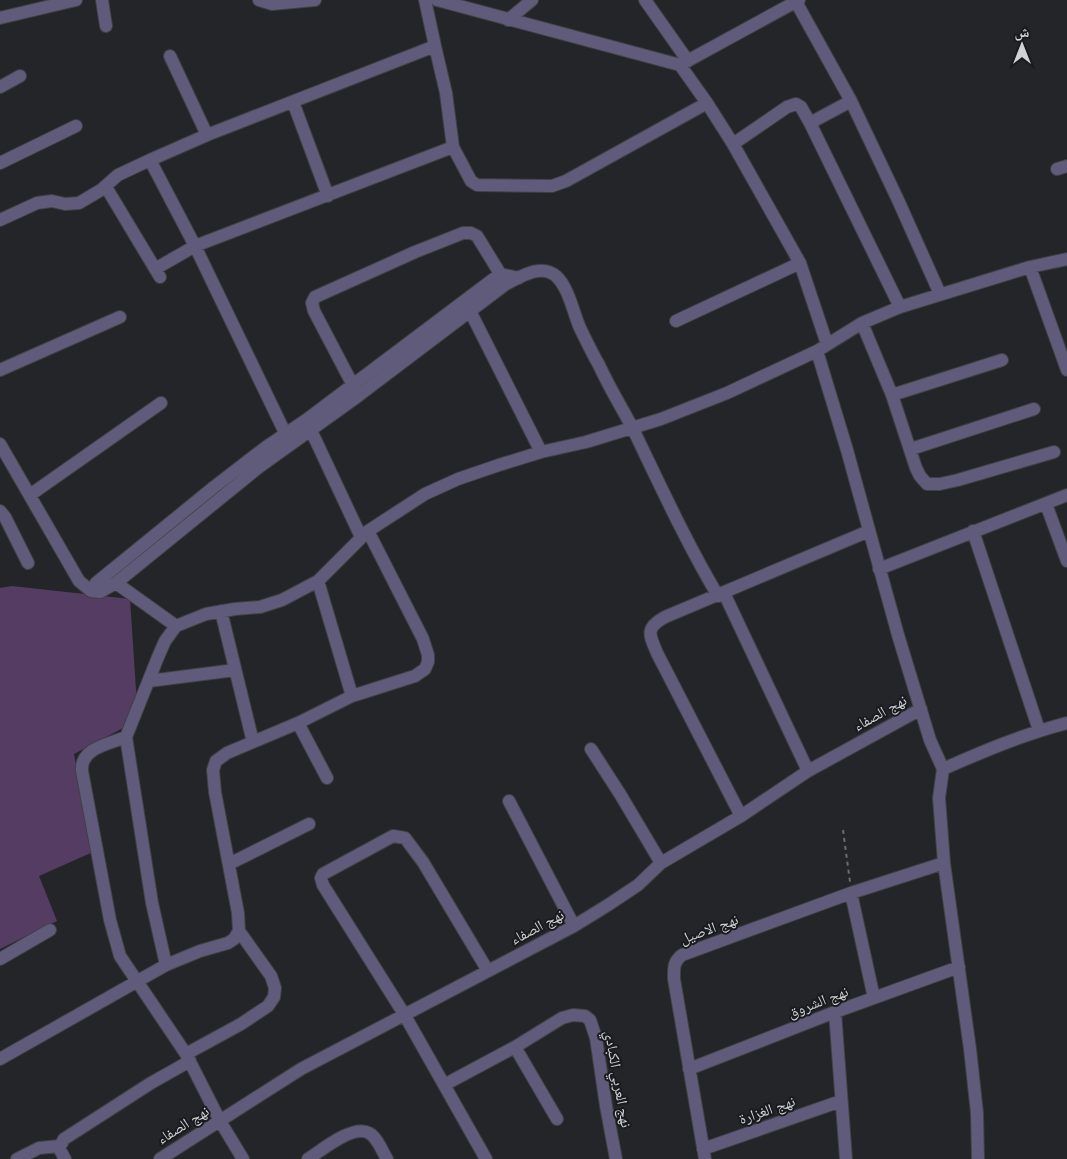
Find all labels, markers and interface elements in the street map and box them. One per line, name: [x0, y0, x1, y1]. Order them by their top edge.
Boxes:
north arrow: [997, 20, 1047, 70]
text: ش: [1015, 23, 1030, 42]
street label: نهج الصفاء: [850, 690, 910, 736]
street label: نهج الصفاء: [507, 904, 567, 950]
street label: نهج الاصيل: [677, 909, 741, 949]
street label: نهج الشروق: [785, 981, 851, 1023]
street label: نهج العربي الكبادي: [598, 1029, 636, 1129]
street label: نهج الغزارة: [736, 1091, 798, 1129]
street label: نهج الصفاء: [153, 1101, 213, 1149]

